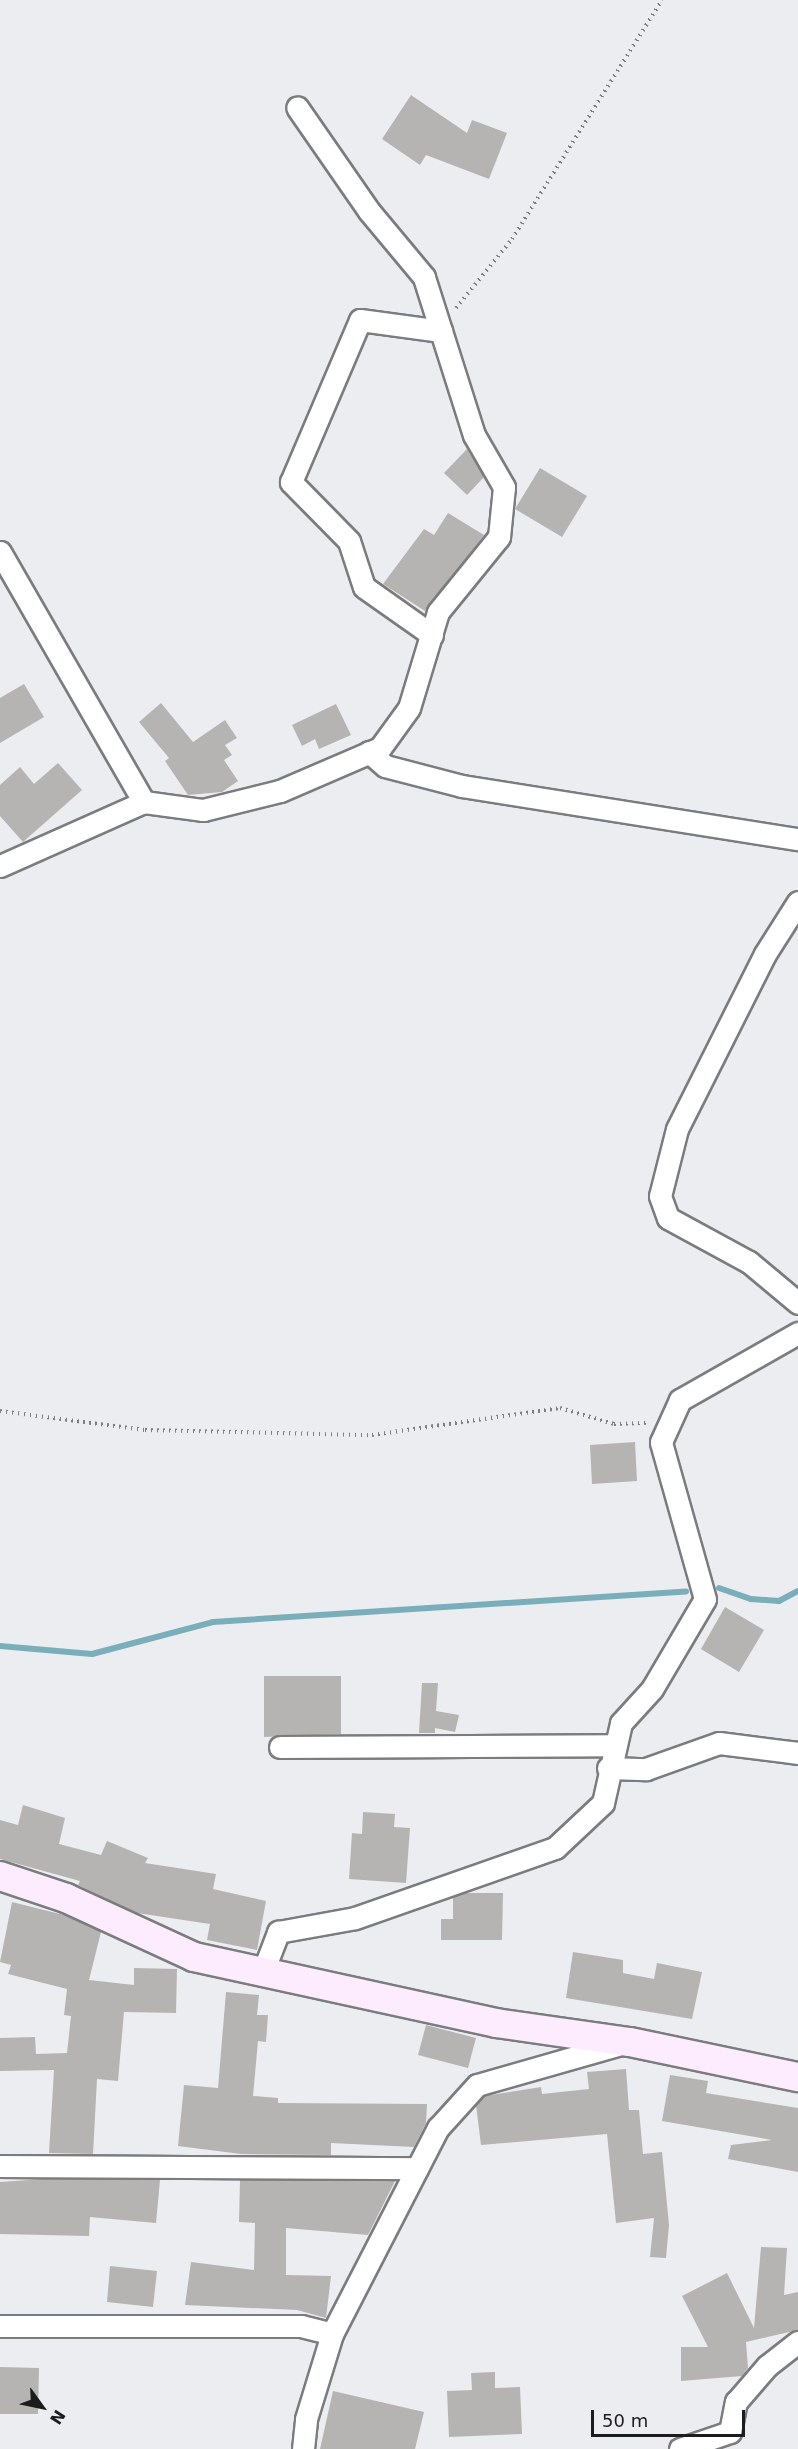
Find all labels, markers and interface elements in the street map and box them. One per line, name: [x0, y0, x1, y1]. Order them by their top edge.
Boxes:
north arrow: [12, 2377, 72, 2437]
scale bar: [594, 2398, 748, 2436]
text: N: [46, 2406, 69, 2428]
text: 50 m: [602, 2410, 648, 2431]

